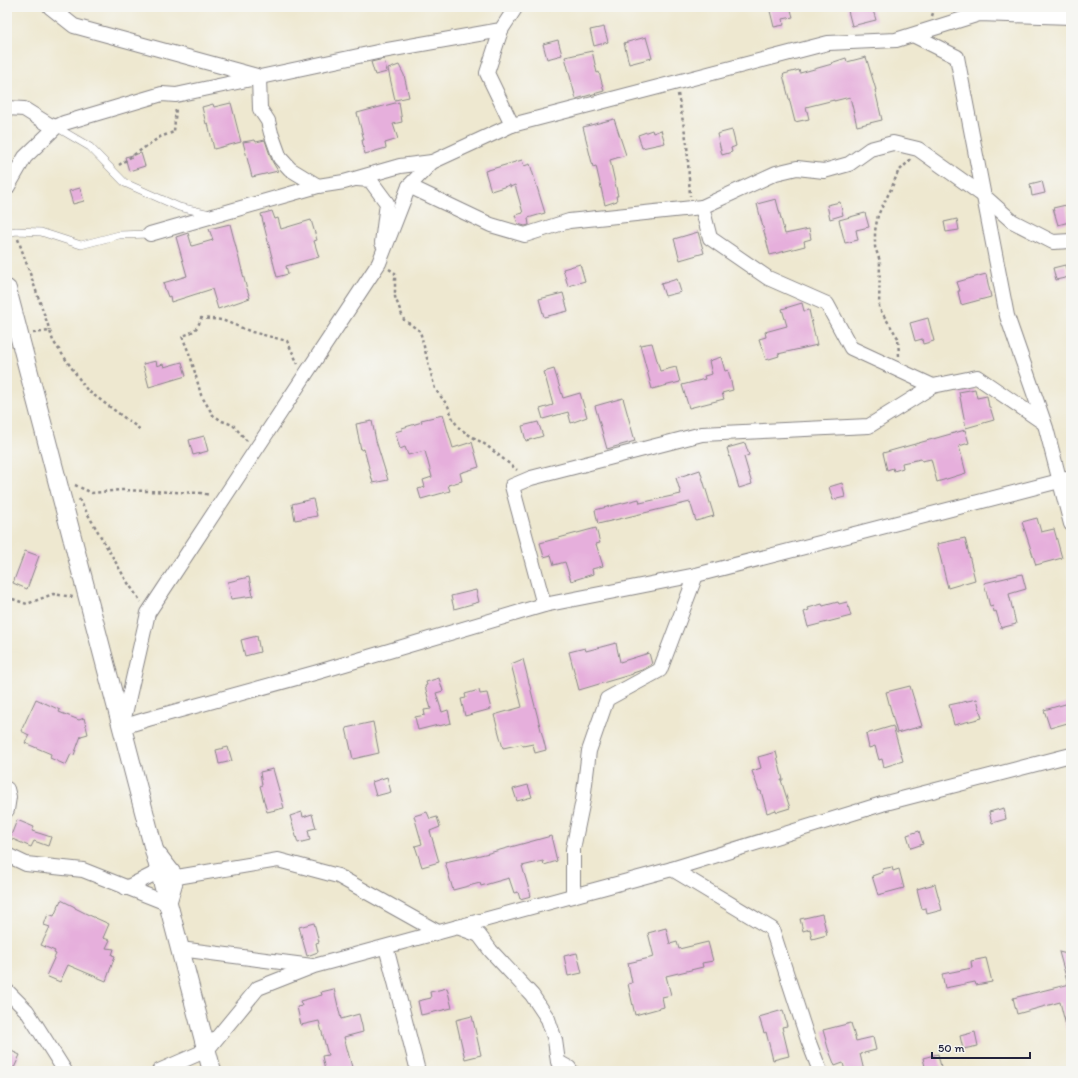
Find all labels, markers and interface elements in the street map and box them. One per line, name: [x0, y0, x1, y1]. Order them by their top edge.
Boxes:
scale bar: [932, 1034, 1030, 1060]
text: 50 m: [938, 1041, 964, 1055]

